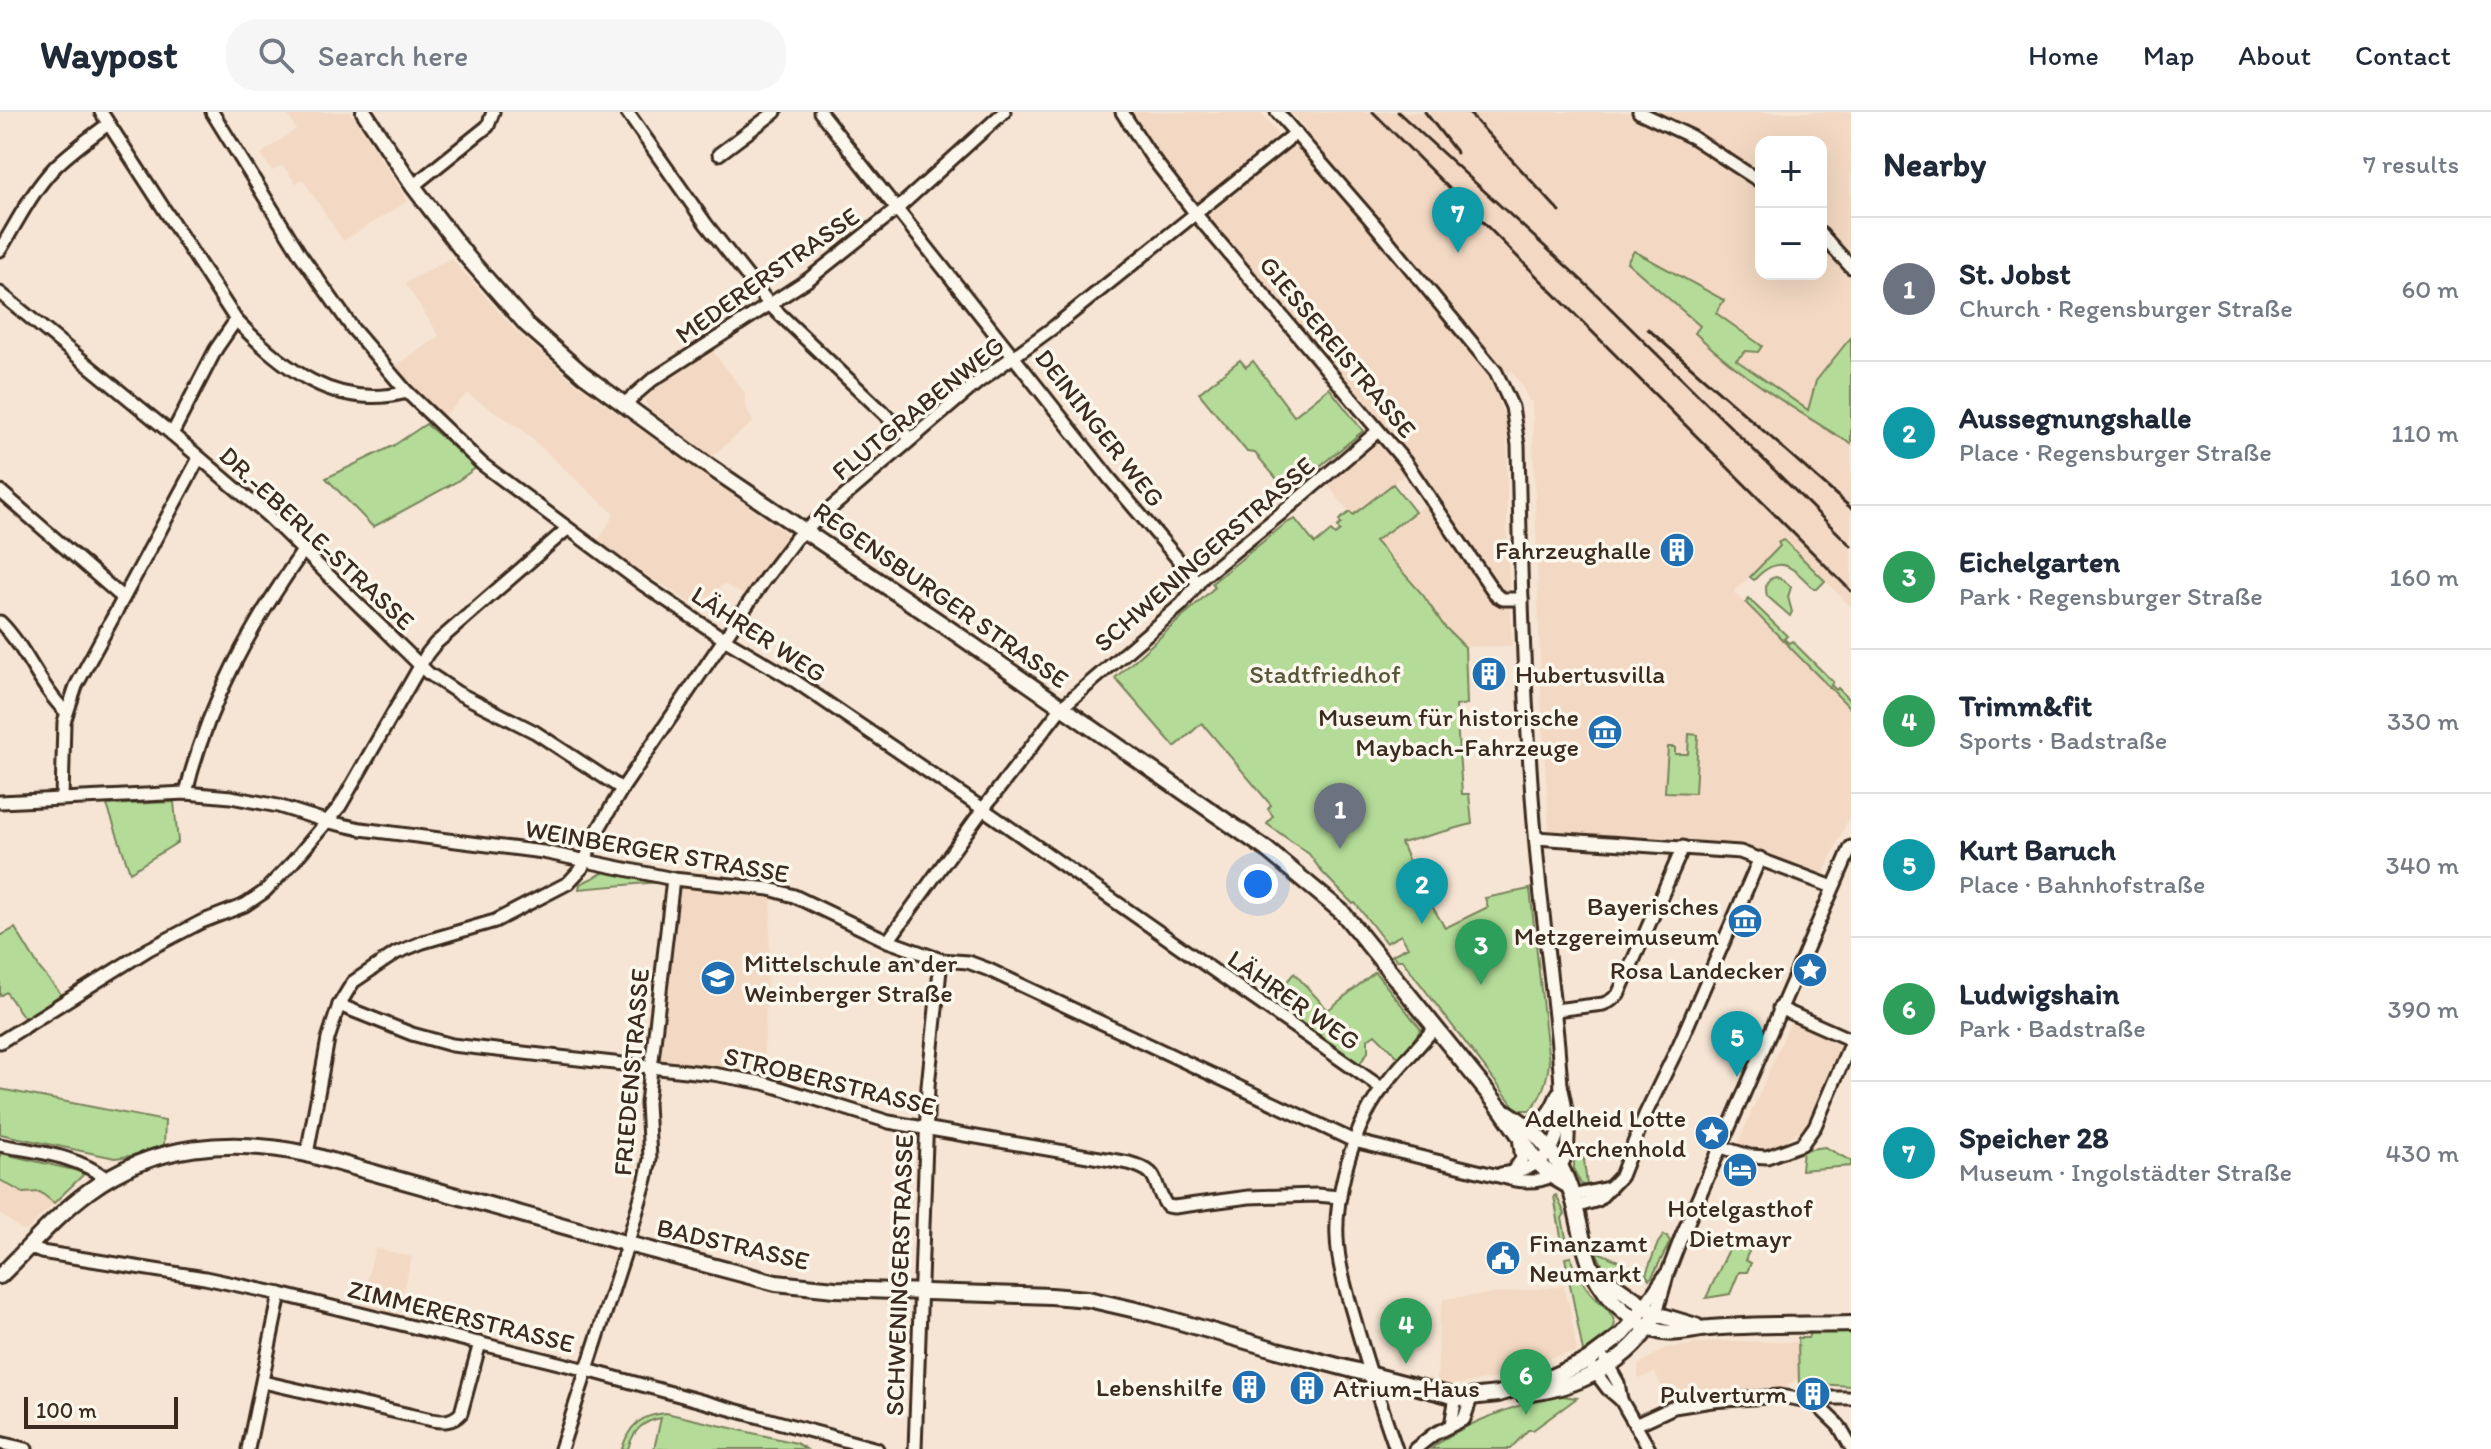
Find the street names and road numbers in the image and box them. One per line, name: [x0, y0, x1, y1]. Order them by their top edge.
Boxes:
street label: MEDERERSTRASSE: [669, 200, 865, 350]
street label: GIESSEREISTRASSE: [1253, 249, 1423, 445]
street label: FLUTGRABENWEG: [825, 329, 1011, 487]
street label: DEININGER WEG: [1028, 342, 1172, 514]
street label: DR.-EBERLE-STRASSE: [213, 439, 421, 637]
street label: SCHWENINGERSTRASSE: [1087, 449, 1321, 659]
street label: REGENSBURGER STRASSE: [807, 495, 1075, 695]
street label: LÄHRER WEG: [686, 579, 832, 689]
street label: WEINBERGER STRASSE: [522, 812, 792, 890]
street label: LÄHRER WEG: [1222, 943, 1366, 1057]
street label: FRIEDENSTRASSE: [606, 967, 656, 1177]
street label: STROBERSTRASSE: [721, 1039, 939, 1123]
street label: SCHWENINGERSTRASSE: [878, 1134, 920, 1416]
street label: BADSTRASSE: [654, 1211, 812, 1277]
street label: ZIMMERERSTRASSE: [344, 1272, 578, 1360]

